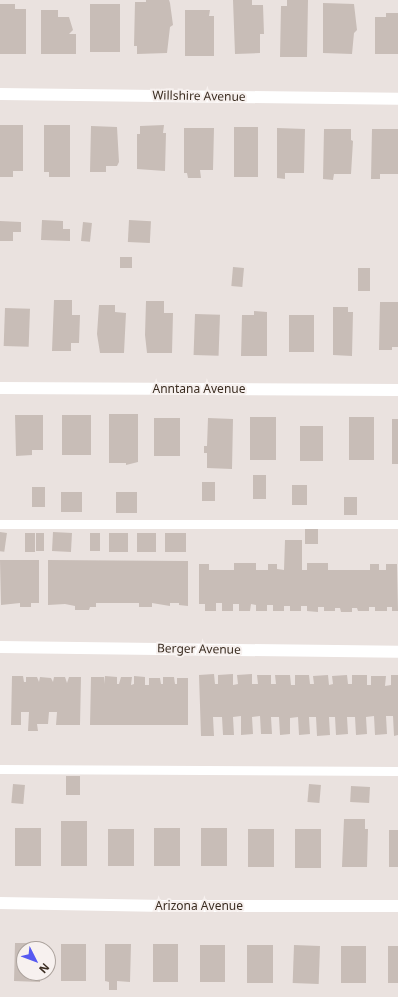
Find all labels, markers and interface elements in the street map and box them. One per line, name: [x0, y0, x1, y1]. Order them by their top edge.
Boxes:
street label: Willshire Avenue: [152, 88, 246, 104]
street label: Anntana Avenue: [153, 382, 245, 396]
street label: Berger Avenue: [157, 641, 241, 657]
street label: Arizona Avenue: [155, 899, 243, 913]
north arrow: [16, 941, 56, 981]
text: N: [36, 960, 53, 977]

